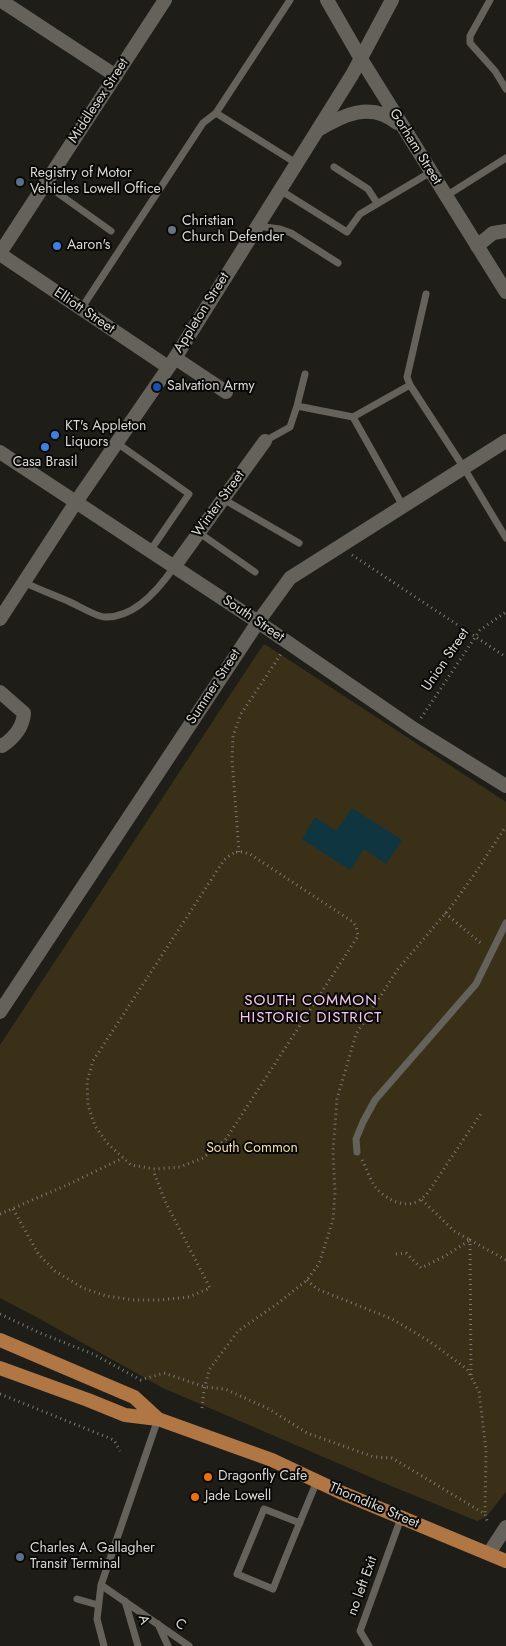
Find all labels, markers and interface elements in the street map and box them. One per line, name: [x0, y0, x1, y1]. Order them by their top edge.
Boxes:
street label: Middlesex Street: [65, 56, 133, 146]
street label: Gorham Street: [385, 106, 445, 188]
place label: Registry of Motor Vehicles Lowell Office: [30, 166, 161, 198]
marker: Registry of Motor Vehicles Lowell Office: [14, 176, 26, 188]
place label: Christian Church Defender: [182, 214, 284, 246]
marker: Christian Church Defender: [166, 224, 178, 236]
place label: Aaron's: [67, 238, 110, 254]
marker: Aaron's: [51, 240, 63, 252]
street label: Appleton Street: [171, 270, 233, 356]
street label: Elliott Street: [50, 285, 118, 337]
place label: Salvation Army: [167, 379, 255, 395]
marker: Salvation Army: [151, 381, 163, 393]
place label: KT's Appleton Liquors: [65, 419, 146, 452]
marker: KT's Appleton Liquors: [49, 429, 61, 441]
marker: Casa Brasil: [39, 441, 51, 453]
place label: Casa Brasil: [13, 455, 77, 471]
street label: Winter Street: [189, 468, 249, 540]
street label: South Street: [219, 592, 287, 646]
street label: Union Street: [419, 625, 473, 695]
street label: Summer Street: [183, 646, 245, 728]
district label: SOUTH COMMON HISTORIC DISTRICT: [238, 992, 384, 1027]
park label: South Common: [206, 1141, 298, 1157]
place label: Dragonfly Cafe: [218, 1469, 307, 1485]
marker: Dragonfly Cafe: [202, 1471, 214, 1483]
street label: Thorndike Street: [327, 1480, 421, 1532]
place label: Jade Lowell: [205, 1489, 271, 1505]
marker: Jade Lowell: [189, 1491, 201, 1503]
place label: Charles A. Gallagher Transit Terminal: [30, 1541, 155, 1574]
marker: Charles A. Gallagher Transit Terminal: [14, 1551, 26, 1563]
street label: no left Exit: [345, 1554, 381, 1618]
street label: A: [134, 1613, 152, 1627]
street label: C: [171, 1615, 189, 1635]

